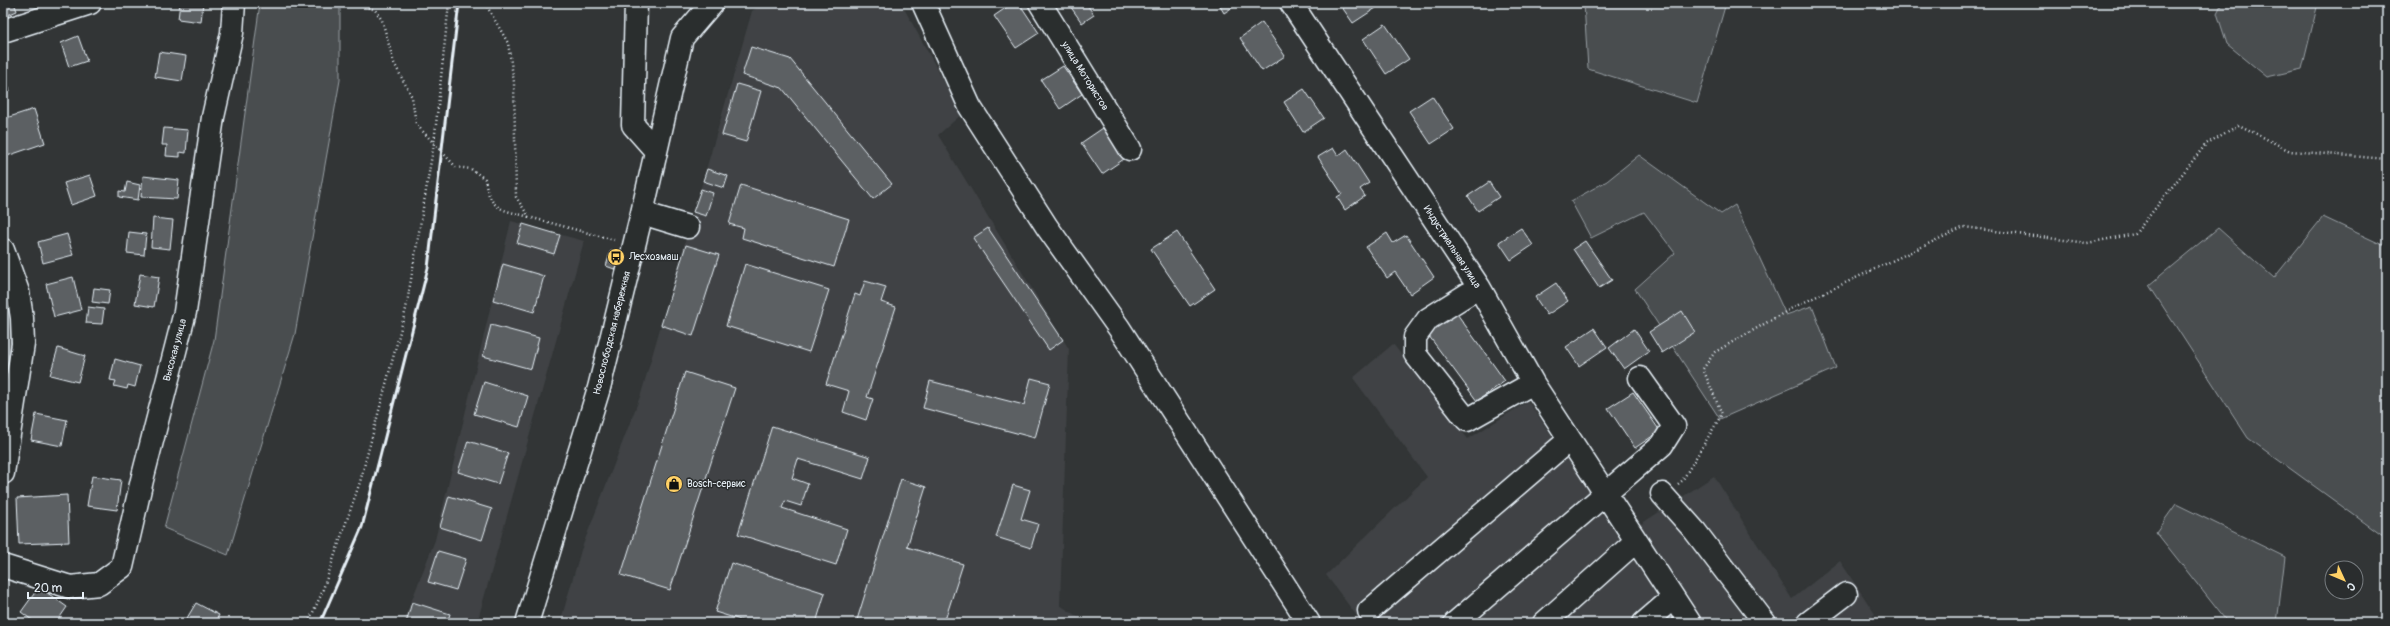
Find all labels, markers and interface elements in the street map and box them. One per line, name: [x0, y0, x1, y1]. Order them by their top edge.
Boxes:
street label: улица Мотористов: [1058, 38, 1111, 113]
street label: Индустриальная улица: [1421, 203, 1483, 291]
bus stop icon: Лесхозмаш: [606, 247, 626, 267]
place label: Лесхозмаш: [628, 251, 679, 263]
street label: Новослободская набережная: [591, 270, 633, 396]
street label: Высокая улица: [161, 317, 189, 383]
shop icon: Bosch-сервис: [664, 474, 684, 494]
place label: Bosch-сервис: [687, 478, 746, 490]
north arrow: [2324, 560, 2364, 600]
scale bar: [28, 574, 83, 600]
text: С: [2344, 580, 2358, 594]
text: 20 m: [34, 581, 63, 596]

